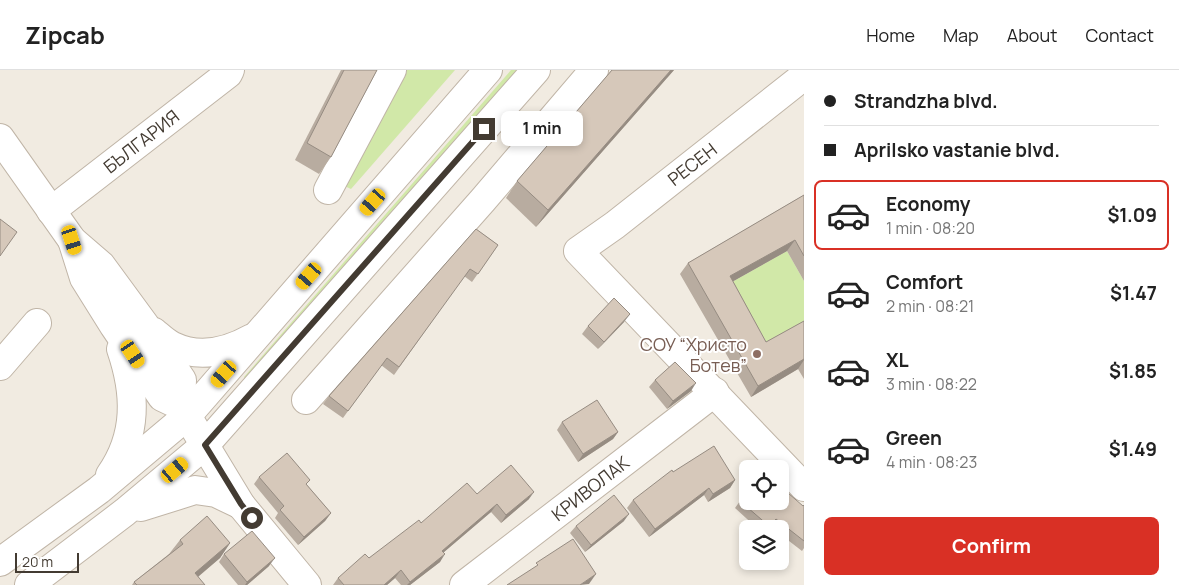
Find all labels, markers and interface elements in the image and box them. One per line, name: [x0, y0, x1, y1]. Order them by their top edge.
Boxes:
text: Zipcab: [25, 18, 105, 51]
text: Home: [866, 23, 915, 47]
text: Map: [943, 23, 979, 47]
text: About: [1007, 23, 1057, 47]
text: Contact: [1085, 23, 1154, 47]
text: Strandzha blvd.: [854, 88, 998, 114]
street label: БЪЛГАРИЯ: [98, 104, 184, 178]
callout: 1 min: [502, 112, 584, 146]
text: 1 min: [522, 117, 562, 139]
route end: [473, 118, 495, 140]
street label: РЕСЕН: [663, 137, 721, 191]
text: Aprilsko vastanie blvd.: [854, 137, 1060, 163]
car: [357, 186, 388, 218]
text: Economy: [886, 191, 970, 217]
icon: car: [826, 193, 871, 238]
text: $1.09: [1107, 202, 1157, 228]
text: 1 min · 08:20: [886, 217, 975, 239]
car: [60, 223, 83, 257]
car: [293, 260, 324, 292]
text: Comfort: [886, 269, 963, 295]
icon: car: [826, 271, 871, 316]
text: $1.47: [1110, 280, 1157, 306]
text: 2 min · 08:21: [886, 295, 974, 317]
place label: СОУ “Христо Ботев”: [640, 332, 747, 377]
car: [118, 337, 147, 371]
text: XL: [886, 347, 909, 373]
marker: СОУ “Христо Ботев”: [751, 348, 763, 360]
icon: car: [826, 349, 871, 394]
car: [208, 358, 239, 390]
text: $1.85: [1109, 358, 1157, 384]
text: 3 min · 08:22: [886, 373, 977, 395]
text: Green: [886, 425, 942, 451]
icon: car: [826, 427, 871, 472]
text: $1.49: [1109, 436, 1157, 462]
street label: КРИВОЛАК: [546, 450, 634, 526]
text: 4 min · 08:23: [886, 451, 977, 473]
car: [158, 455, 191, 485]
map controls: [739, 460, 789, 570]
button: locate: [739, 460, 789, 510]
route start: [241, 507, 263, 529]
button: Confirm: [824, 517, 1159, 575]
button: layers: [739, 520, 789, 570]
scale bar: [15, 550, 79, 573]
text: 20 m: [22, 552, 53, 571]

